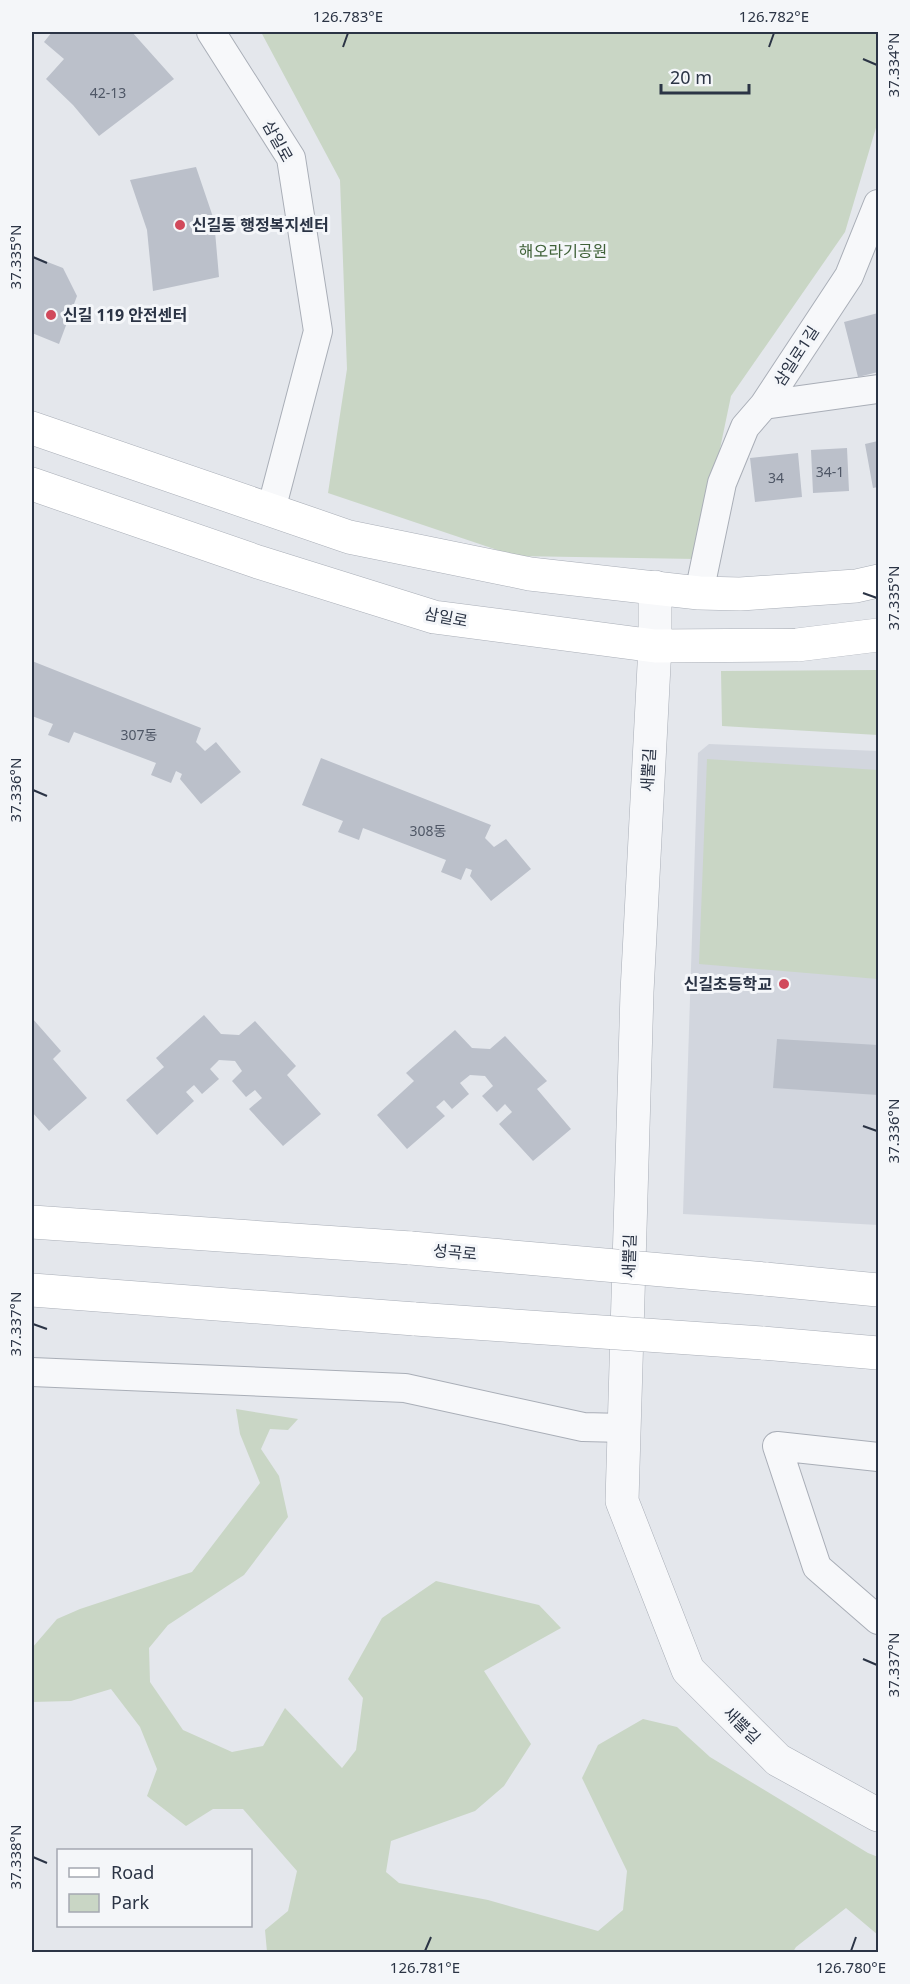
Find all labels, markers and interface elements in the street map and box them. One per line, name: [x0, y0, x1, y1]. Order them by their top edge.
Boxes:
text: 126.783°E: [313, 6, 383, 26]
text: 126.782°E: [739, 6, 809, 26]
text: 37.334°N: [883, 33, 903, 97]
scale bar: [661, 57, 750, 95]
text: 20 m: [670, 65, 712, 89]
house number: 42-13: [90, 83, 126, 102]
street label: 삼일로: [258, 116, 298, 166]
place label: 신길동 행정복지센터: [192, 214, 329, 236]
marker: 신길동 행정복지센터: [173, 218, 187, 232]
text: 37.335°N: [5, 225, 25, 289]
park label: 해오라기공원: [519, 240, 607, 262]
place label: 신길 119 안전센터: [63, 304, 187, 326]
marker: 신길 119 안전센터: [44, 308, 58, 322]
street label: 삼일로1길: [768, 321, 824, 391]
house number: 34-1: [816, 462, 844, 481]
house number: 34: [768, 468, 784, 487]
text: 37.335°N: [883, 566, 903, 630]
street label: 삼일로: [422, 602, 470, 632]
house number: 307동: [121, 725, 158, 744]
street label: 새뿔길: [636, 747, 660, 793]
text: 37.336°N: [5, 758, 25, 822]
house number: 308동: [410, 821, 447, 840]
place label: 신길초등학교: [684, 973, 772, 995]
marker: 신길초등학교: [777, 977, 791, 991]
text: 37.336°N: [883, 1099, 903, 1163]
street label: 새뿔길: [617, 1234, 641, 1278]
street label: 성곡로: [432, 1239, 478, 1265]
text: 37.337°N: [5, 1292, 25, 1356]
text: 37.337°N: [883, 1633, 903, 1697]
street label: 새뿔길: [719, 1702, 765, 1748]
text: 37.338°N: [5, 1825, 25, 1889]
legend: [57, 1849, 252, 1927]
text: Road: [111, 1860, 154, 1884]
text: Park: [111, 1890, 149, 1914]
text: 126.781°E: [390, 1957, 460, 1977]
text: 126.780°E: [816, 1957, 886, 1977]

